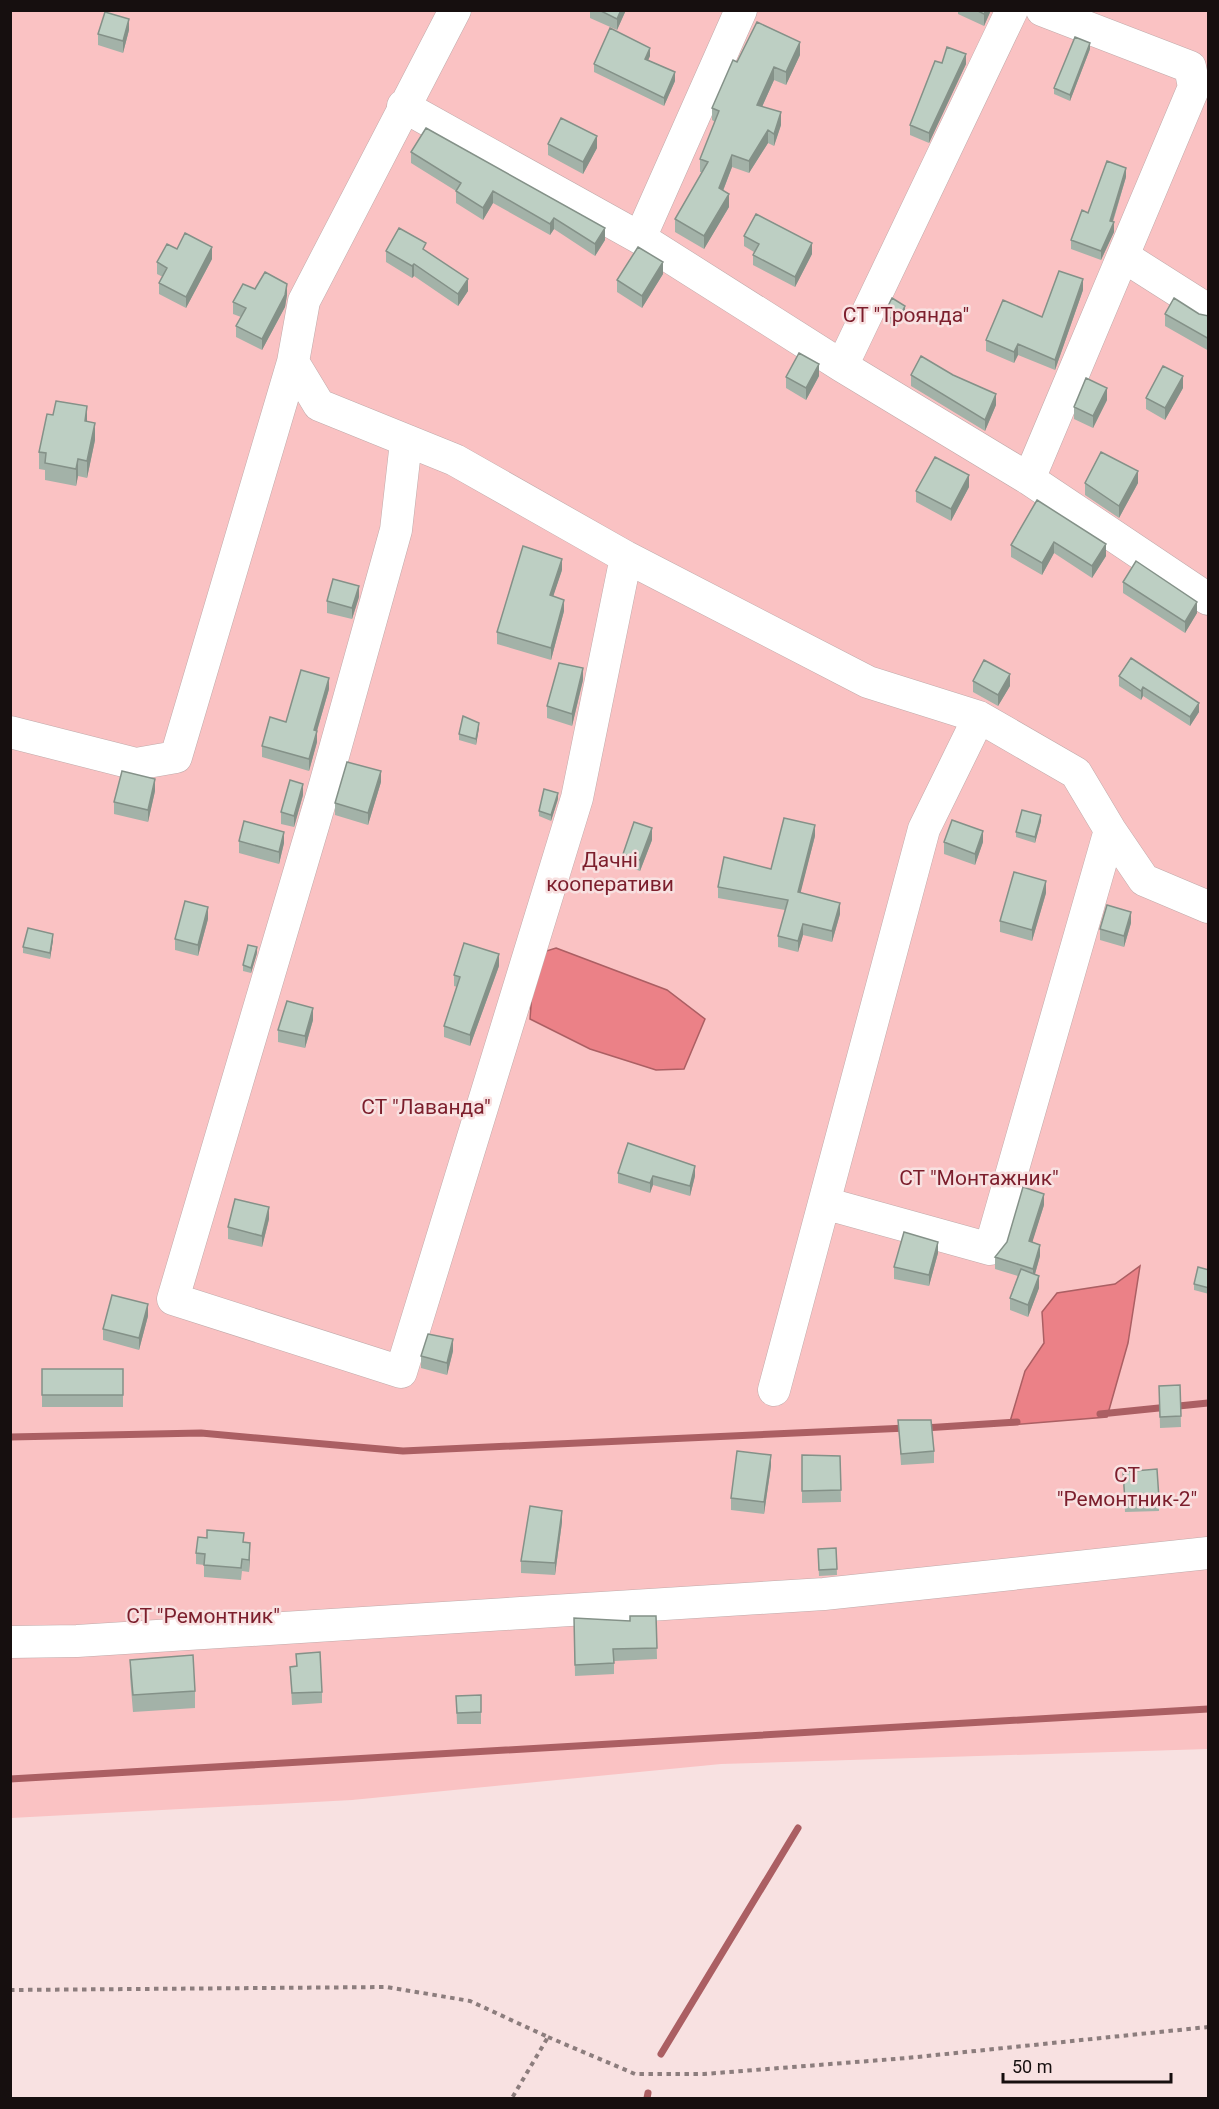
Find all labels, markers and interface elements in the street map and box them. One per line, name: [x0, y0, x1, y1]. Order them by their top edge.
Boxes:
park label: СТ "Троянда": [843, 303, 969, 327]
park label: Дачні кооперативи: [546, 848, 674, 896]
park label: СТ "Лаванда": [361, 1095, 491, 1119]
park label: СТ "Монтажник": [899, 1166, 1059, 1190]
park label: СТ "Ремонтник-2": [1057, 1463, 1197, 1511]
park label: СТ "Ремонтник": [126, 1604, 280, 1628]
scale bar: [1003, 2046, 1171, 2084]
text: 50 m: [1012, 2056, 1052, 2077]

